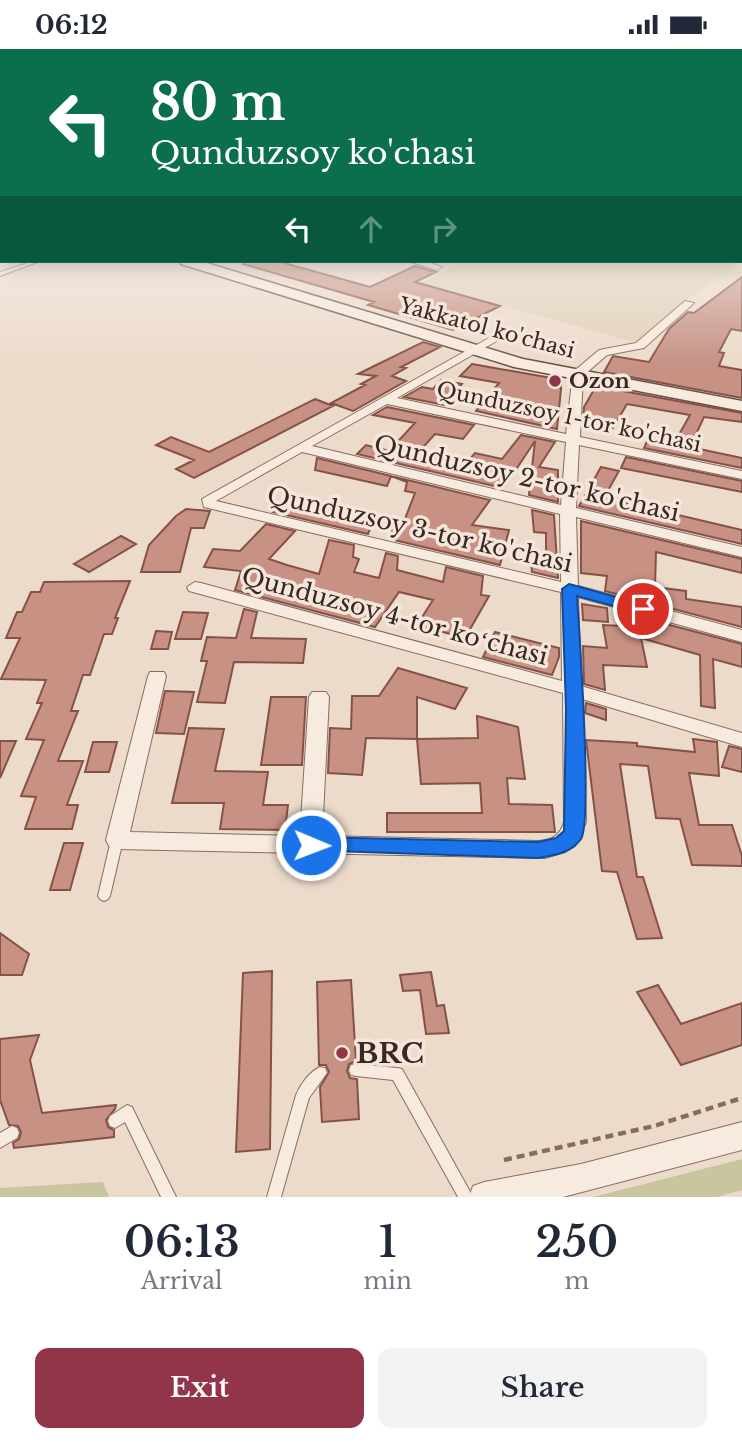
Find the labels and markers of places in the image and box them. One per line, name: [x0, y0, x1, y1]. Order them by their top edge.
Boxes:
place label: Ozon: [569, 368, 630, 394]
marker: Ozon: [547, 373, 563, 389]
pin: [613, 579, 673, 639]
place label: BRC: [356, 1036, 424, 1071]
marker: BRC: [334, 1045, 350, 1061]

